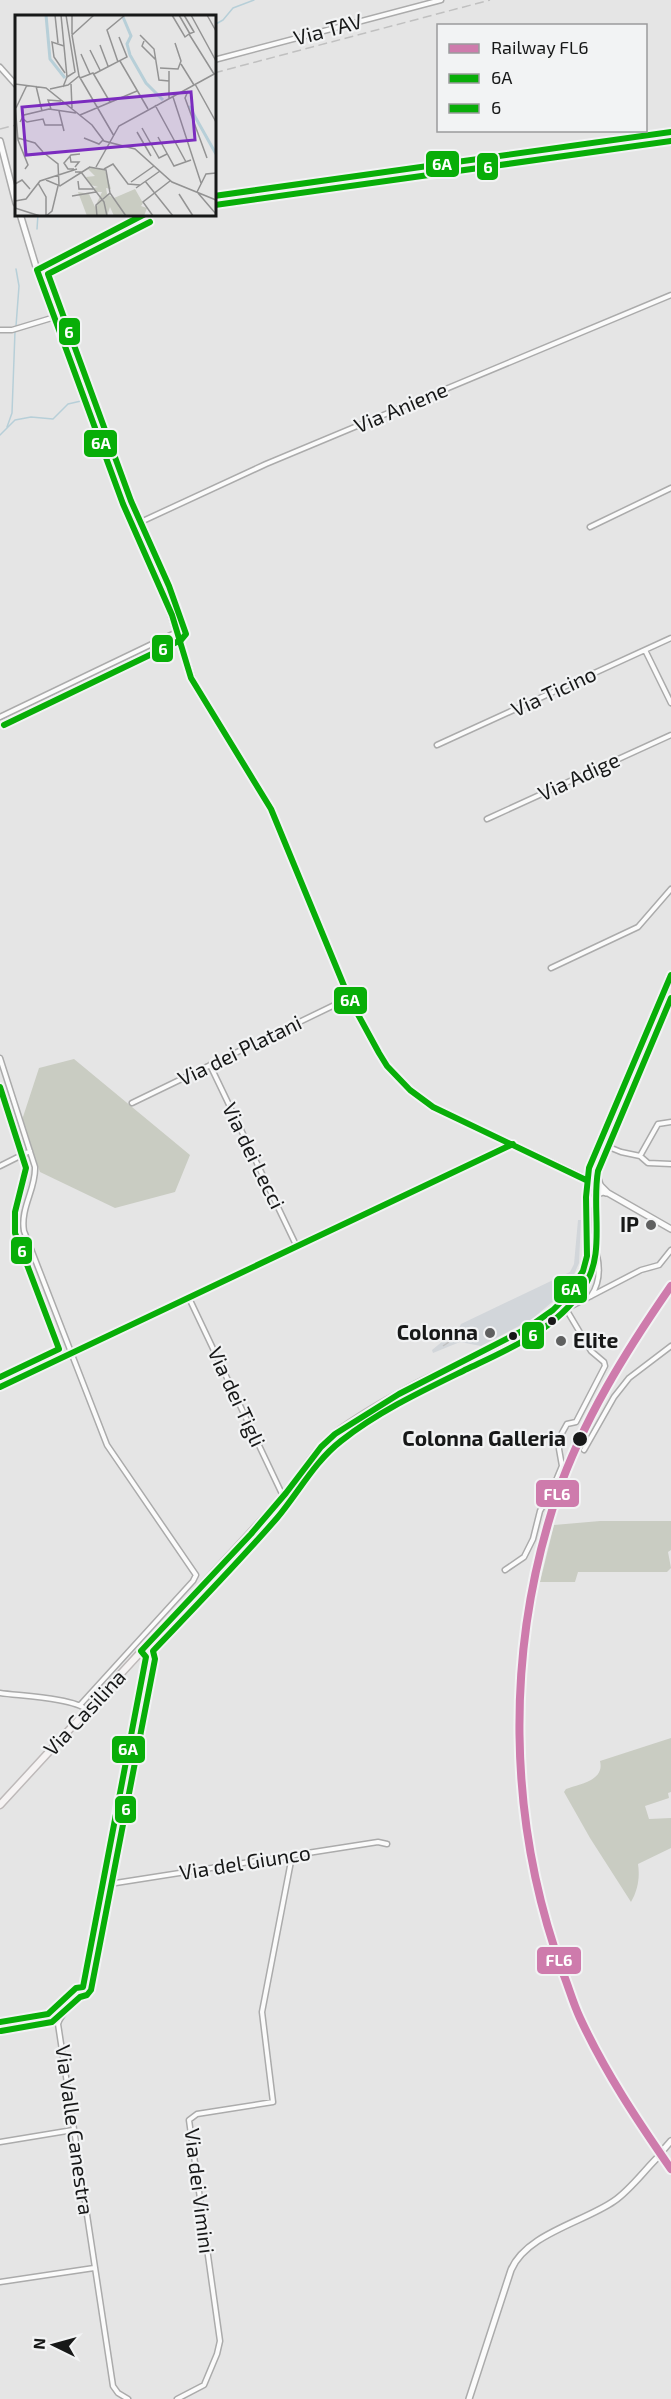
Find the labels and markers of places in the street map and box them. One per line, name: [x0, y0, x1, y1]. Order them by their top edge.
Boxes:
place label: IP: [620, 1211, 639, 1236]
marker: IP: [644, 1218, 658, 1232]
unlabelled marker: [546, 1315, 558, 1327]
place label: Colonna: [397, 1319, 478, 1344]
marker: Colonna: [483, 1326, 497, 1340]
place label: Elite: [573, 1327, 618, 1352]
unlabelled marker: [507, 1330, 519, 1342]
marker: Elite: [554, 1334, 568, 1348]
place label: Colonna Galleria: [402, 1425, 566, 1450]
marker: Colonna Galleria: [571, 1430, 589, 1448]

